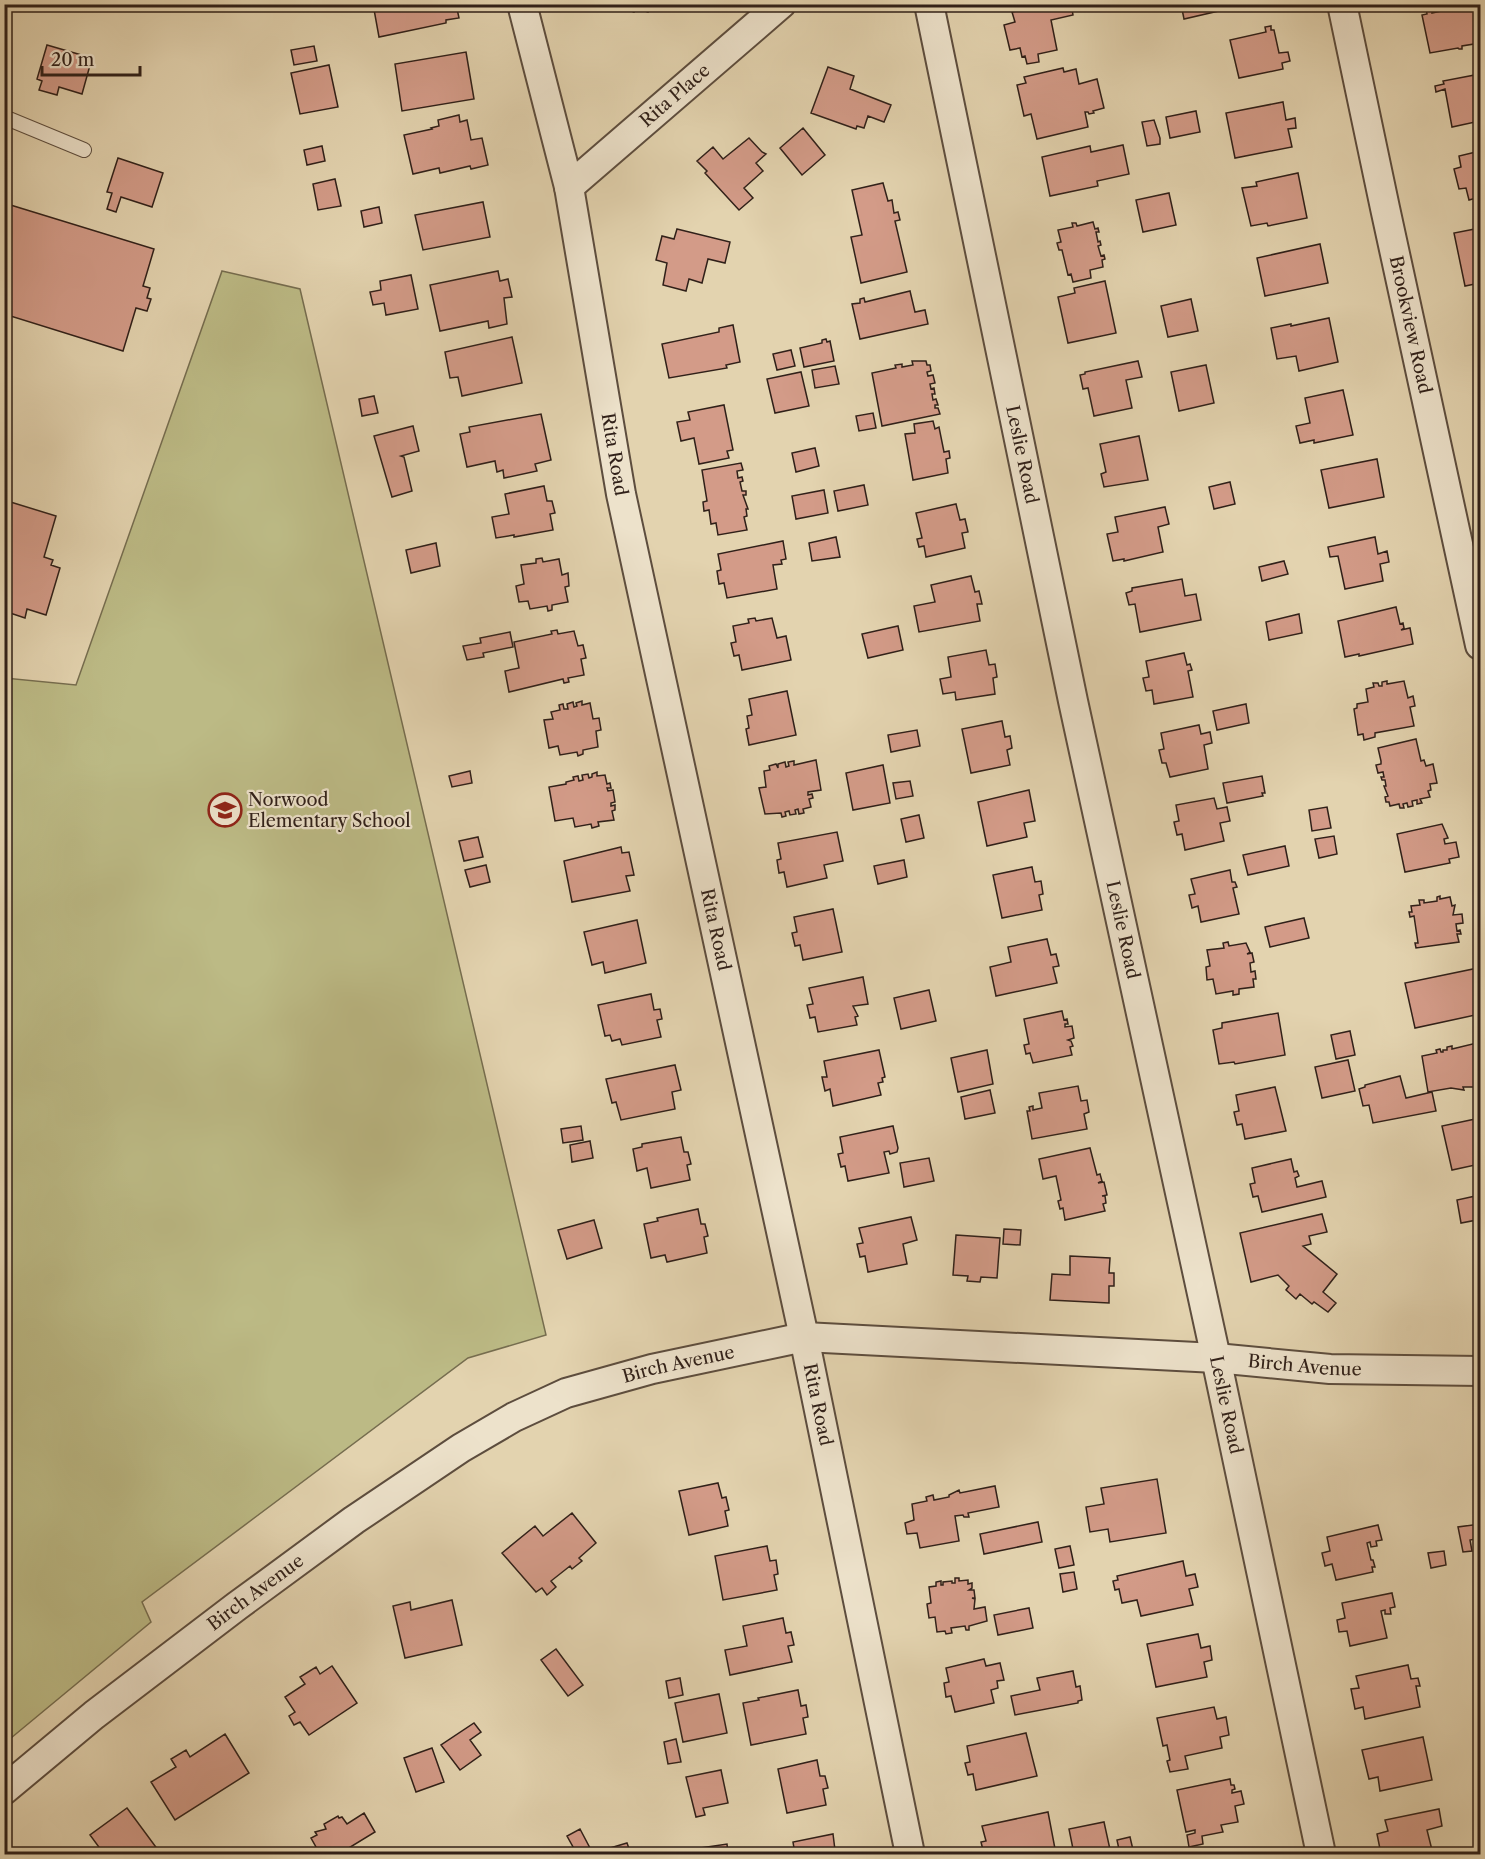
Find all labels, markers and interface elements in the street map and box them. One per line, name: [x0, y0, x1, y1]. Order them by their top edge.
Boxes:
scale bar: [42, 39, 140, 77]
text: 20 m: [51, 49, 95, 71]
street label: Rita Place: [635, 59, 714, 132]
street label: Brookview Road: [1385, 254, 1436, 396]
street label: Leslie Road: [1001, 403, 1043, 506]
street label: Rita Road: [596, 411, 632, 497]
place label: Norwood Elementary School: [248, 789, 411, 832]
school or university icon: Norwood Elementary School: [207, 792, 243, 828]
street label: Leslie Road: [1101, 879, 1144, 981]
street label: Rita Road: [696, 886, 735, 973]
street label: Birch Avenue: [620, 1341, 736, 1388]
street label: Birch Avenue: [1247, 1350, 1362, 1380]
street label: Leslie Road: [1205, 1354, 1247, 1456]
street label: Rita Road: [799, 1361, 837, 1448]
street label: Birch Avenue: [203, 1550, 308, 1635]

